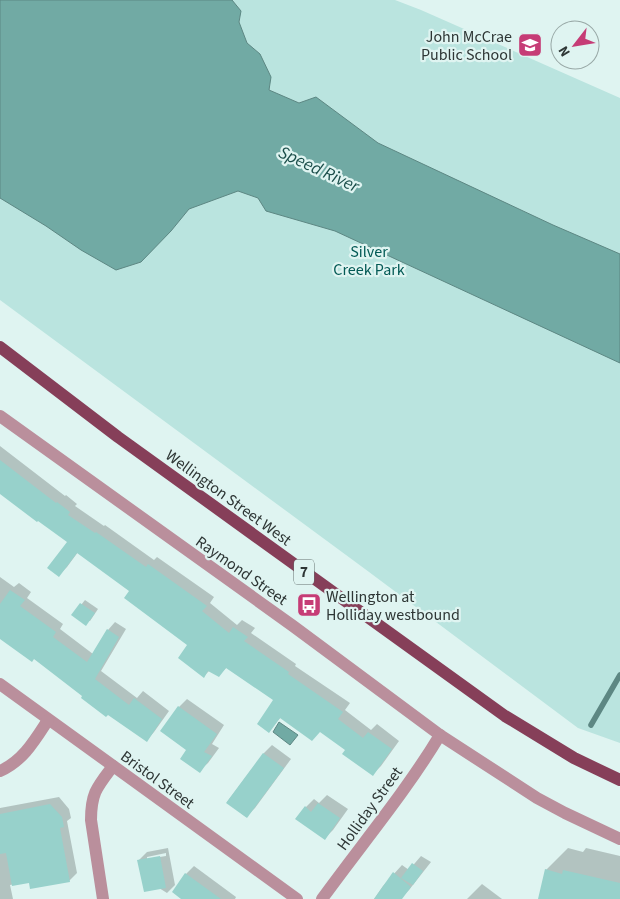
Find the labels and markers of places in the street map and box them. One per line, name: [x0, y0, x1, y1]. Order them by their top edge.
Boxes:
place label: John McCrae Public School: [421, 26, 512, 66]
school or university icon: John McCrae Public School: [517, 32, 543, 58]
place label: Wellington at Holliday westbound: [326, 586, 460, 626]
bus stop icon: Wellington at Holliday westbound: [296, 592, 322, 618]

